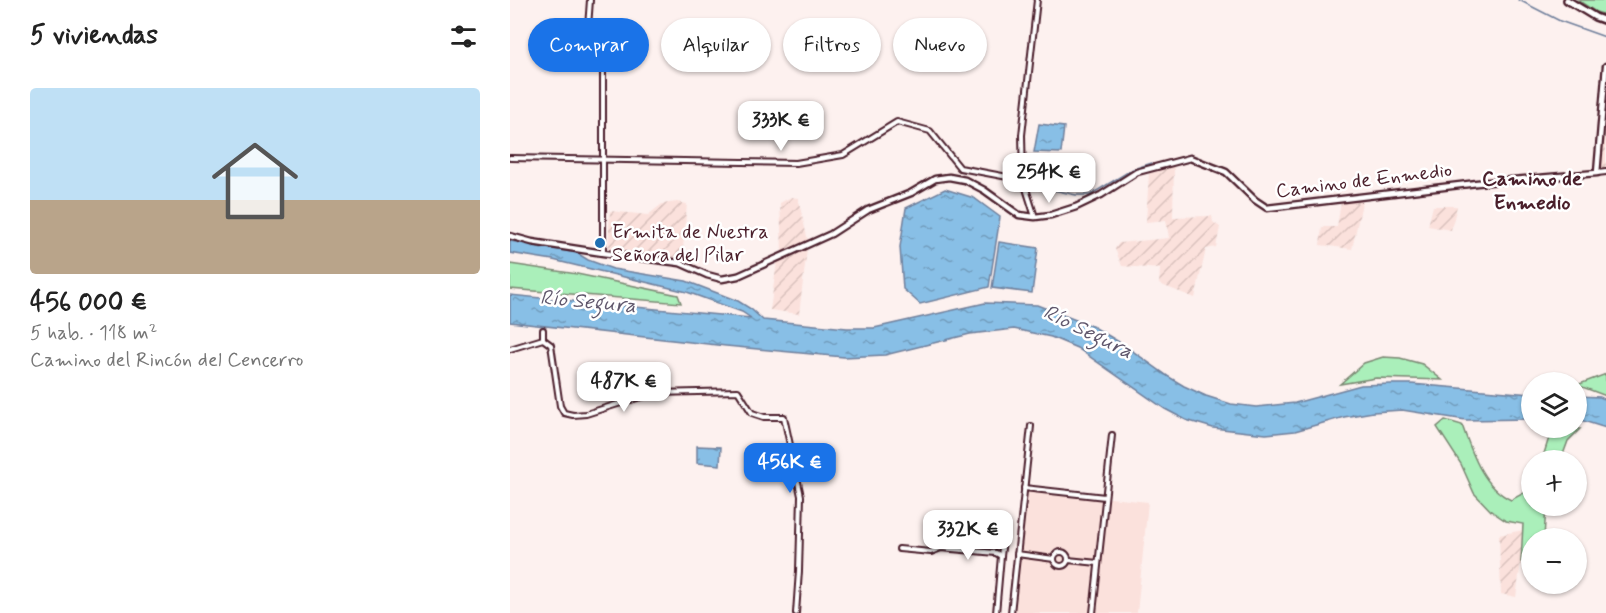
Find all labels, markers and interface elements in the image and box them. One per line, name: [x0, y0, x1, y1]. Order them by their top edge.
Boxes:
chip: Comprar: [528, 18, 649, 72]
chip: Alquilar: [661, 18, 771, 72]
chip: Filtros: [783, 18, 881, 72]
chip: Nuevo: [893, 18, 987, 72]
text: 5 viviendas: [30, 19, 158, 53]
icon: filters: [447, 20, 480, 53]
pin: 333K €: [732, 101, 830, 152]
text: 333K €: [752, 107, 810, 134]
icon: home: [201, 127, 309, 235]
pin: 254K €: [1000, 153, 1098, 204]
street label: Camino de Enmedio: [1274, 157, 1454, 205]
text: 254K €: [1017, 159, 1081, 186]
district label: Camino de Enmedio: [1482, 165, 1583, 217]
place label: Ermita de Nuestra Señora del Pilar: [612, 219, 769, 269]
marker: Ermita de Nuestra Señora del Pilar: [593, 236, 607, 250]
water label: Río Segura: [539, 284, 637, 322]
text: 456 000 €: [30, 286, 147, 320]
water label: Río Segura: [1038, 298, 1138, 368]
text: 5 hab. · 118 m²: [30, 320, 157, 347]
text: Camino del Rincón del Cencerro: [30, 347, 303, 374]
pin: 487K €: [575, 362, 673, 413]
text: 487K €: [591, 368, 657, 395]
map controls: [1521, 372, 1587, 594]
button: layers: [1521, 372, 1587, 438]
pin: 456K €: [741, 443, 839, 494]
text: 456K €: [758, 449, 822, 476]
button: +: [1521, 450, 1587, 516]
pin: 332K €: [919, 510, 1017, 561]
text: 332K €: [937, 516, 999, 543]
button: −: [1521, 528, 1587, 594]

